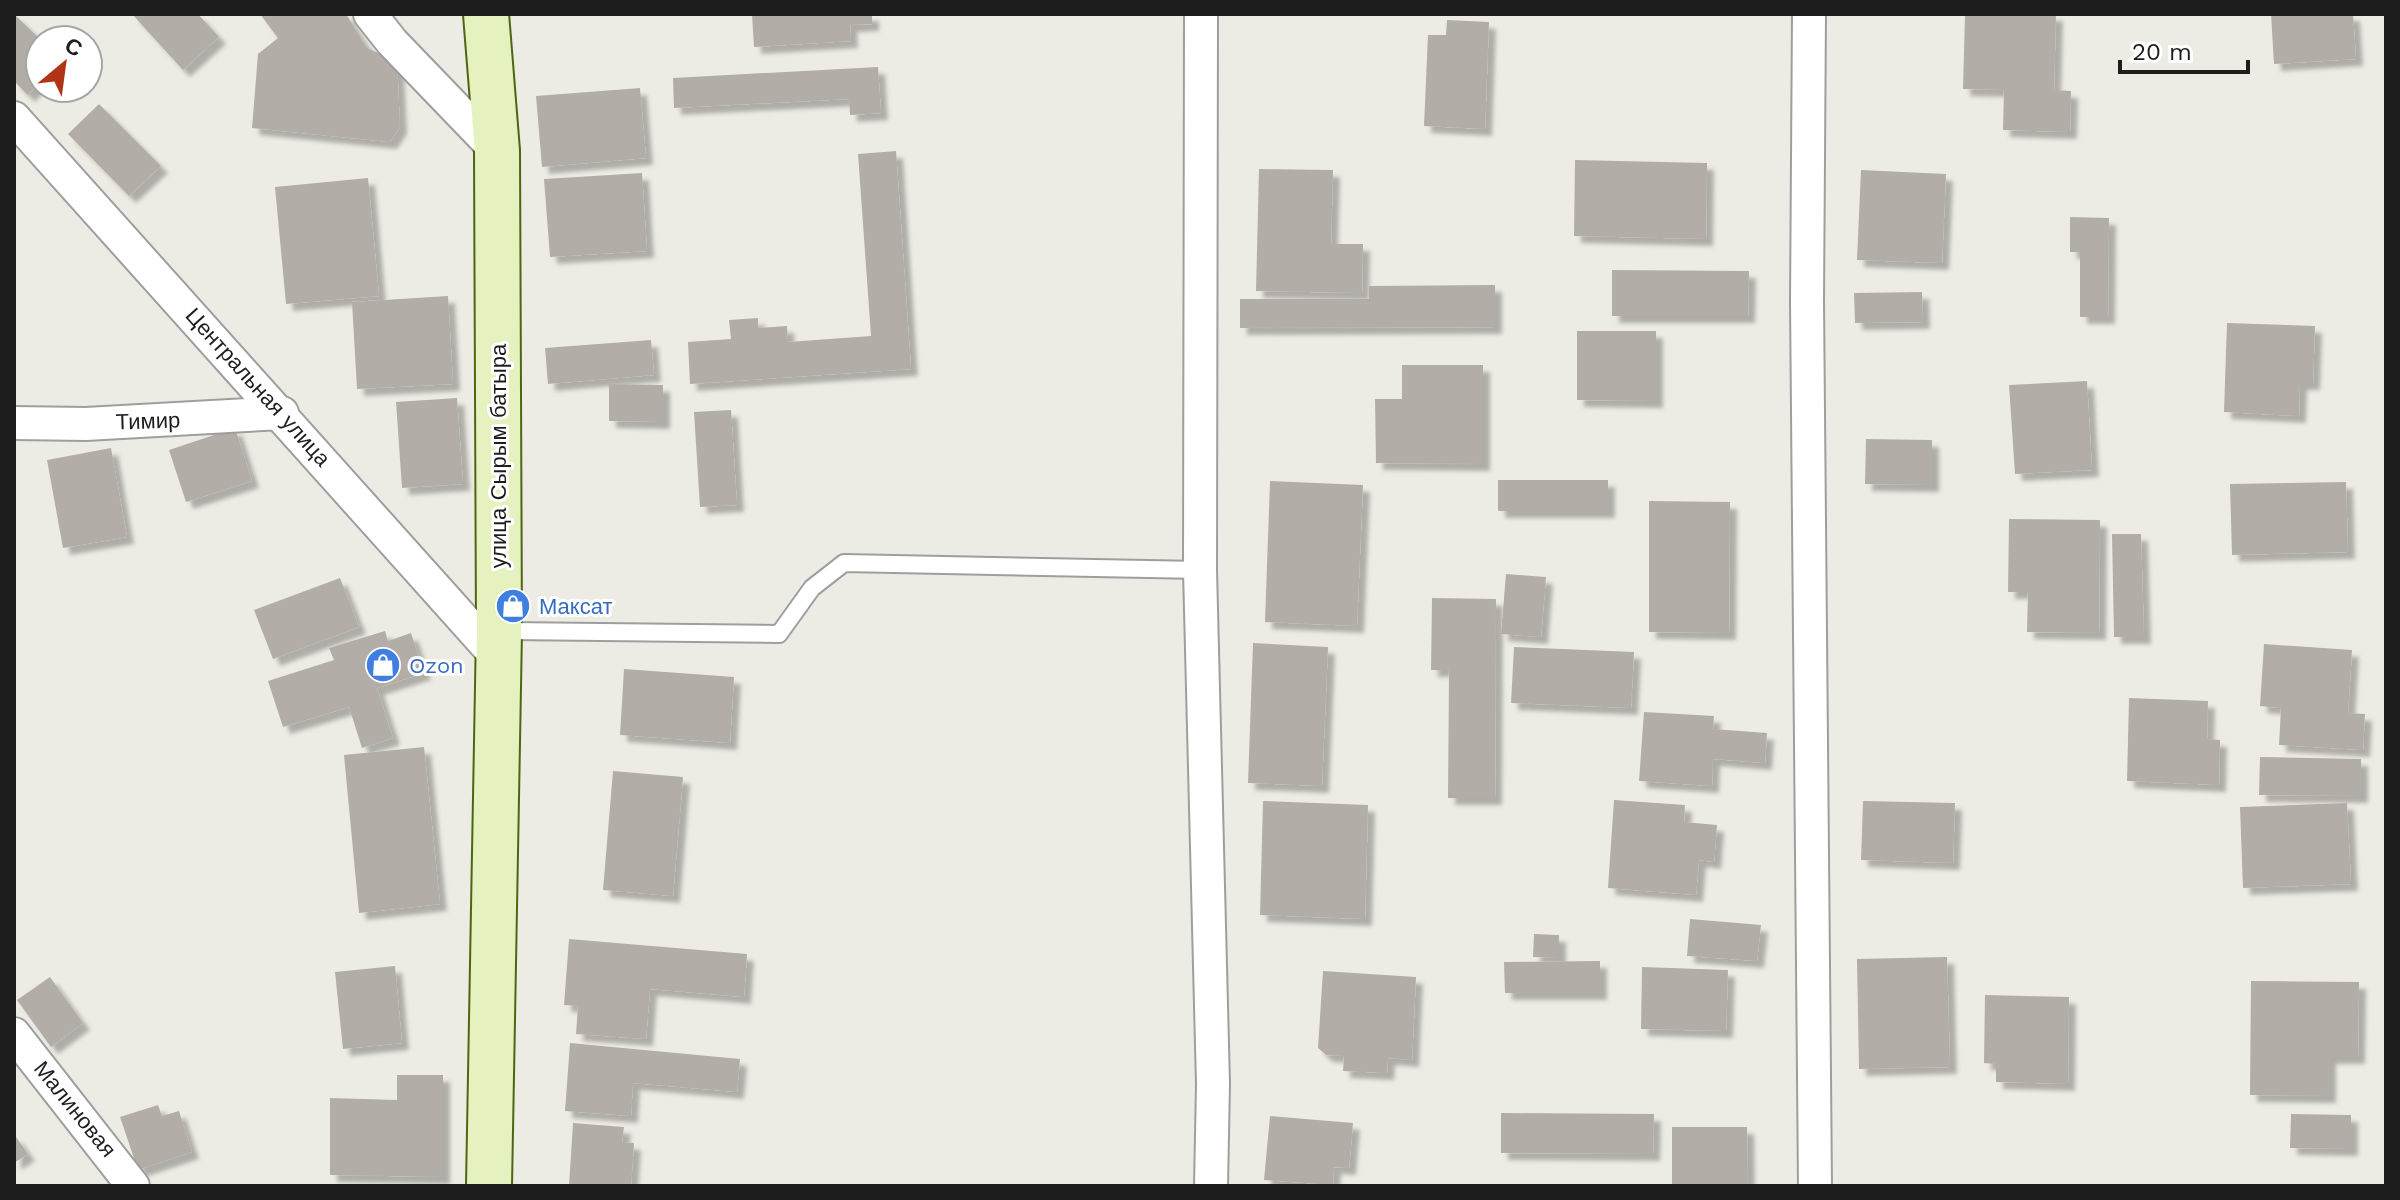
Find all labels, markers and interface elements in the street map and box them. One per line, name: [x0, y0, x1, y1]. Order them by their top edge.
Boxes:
north arrow: [24, 24, 104, 104]
scale bar: [2120, 24, 2248, 74]
text: С: [60, 32, 87, 62]
text: 20 m: [2132, 38, 2192, 66]
street label: Центральная улица: [181, 303, 336, 472]
street label: улица Сырым батыра: [486, 343, 511, 568]
street label: Тимир: [115, 407, 181, 435]
shop icon: Максат: [494, 587, 532, 625]
place label: Максат: [539, 594, 613, 619]
shop icon: Ozon: [364, 646, 402, 684]
place label: Ozon: [409, 653, 464, 678]
street label: Малиновая: [29, 1056, 121, 1162]

